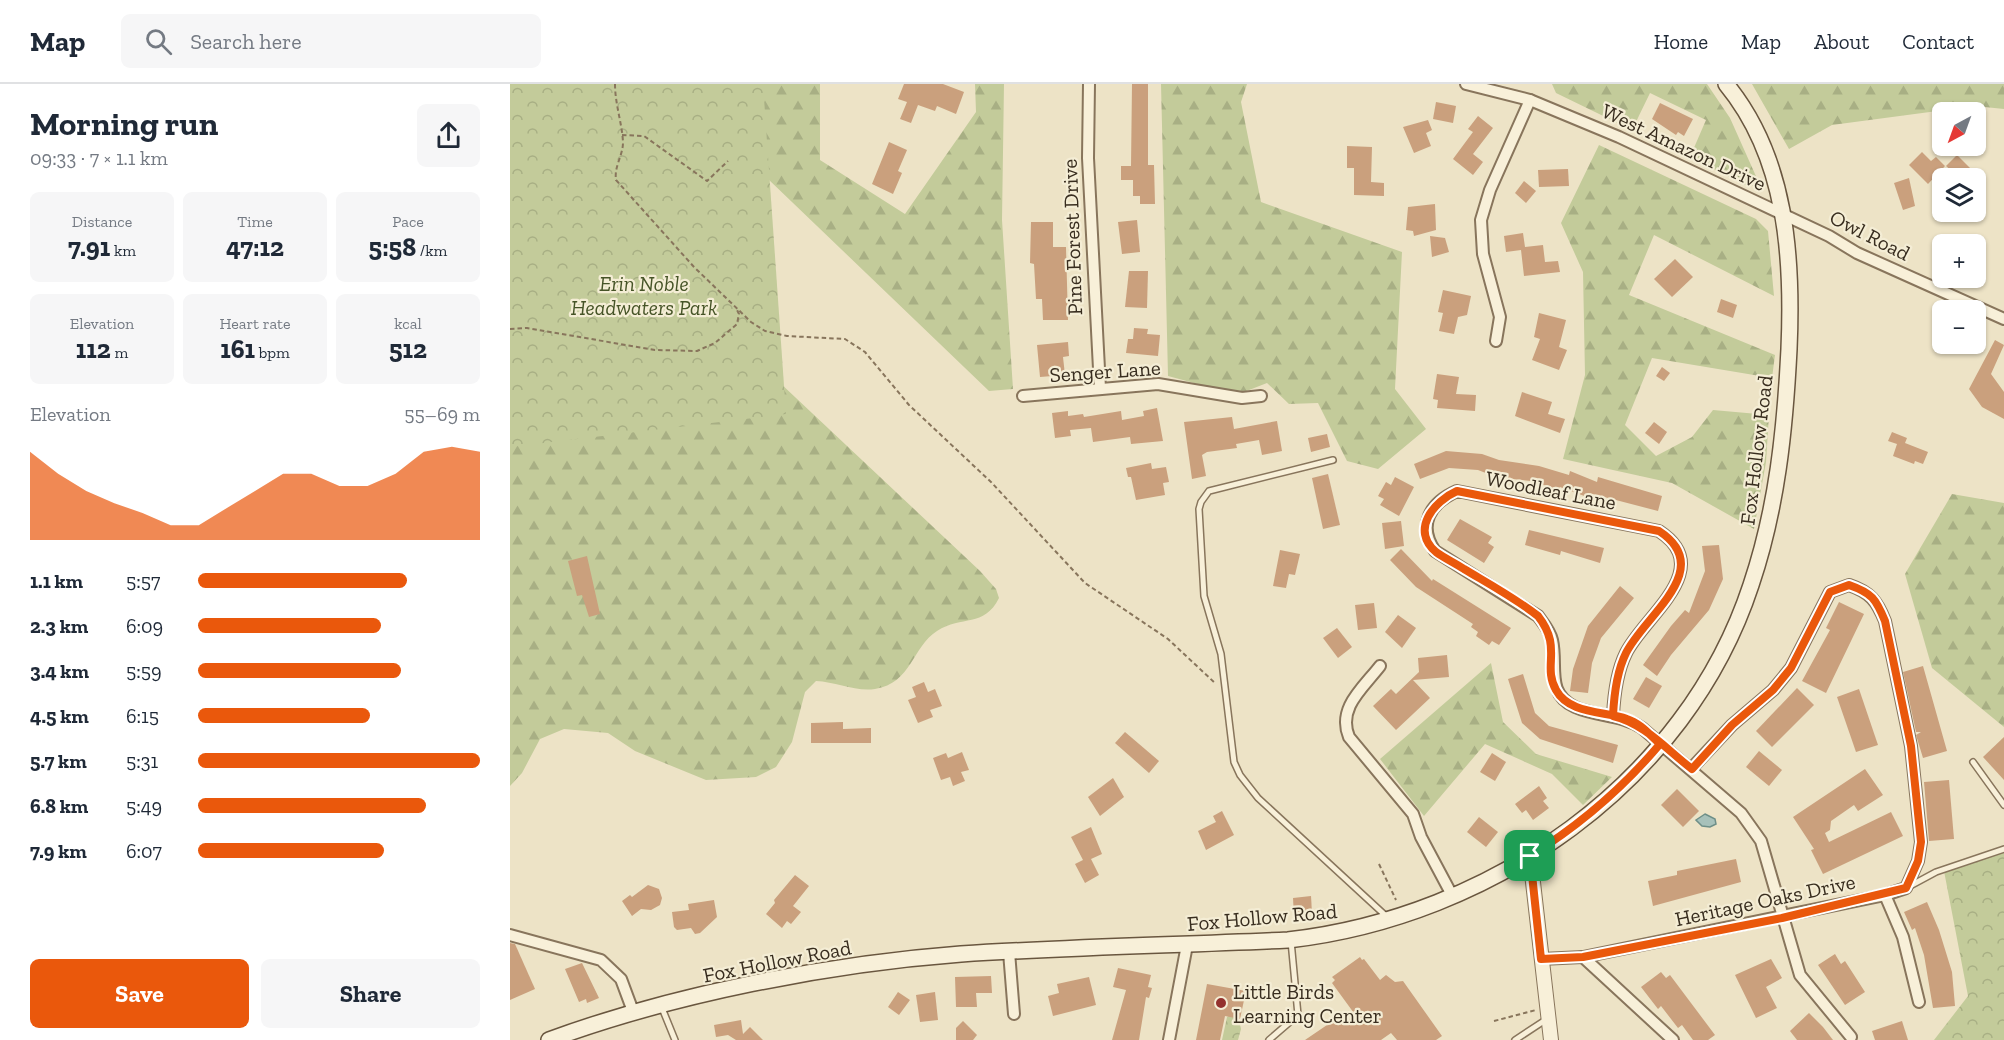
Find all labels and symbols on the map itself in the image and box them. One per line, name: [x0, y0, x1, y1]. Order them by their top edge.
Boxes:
street label: West Amazon Drive: [1598, 98, 1770, 196]
north arrow: [1932, 102, 1986, 156]
street label: Pine Forest Drive: [1057, 158, 1087, 316]
street label: Owl Road: [1826, 204, 1915, 266]
park label: Erin Noble Headwaters Park: [571, 271, 717, 320]
street label: Senger Lane: [1049, 355, 1161, 387]
street label: Fox Hollow Road: [1734, 373, 1778, 526]
street label: Woodleaf Lane: [1484, 465, 1618, 515]
pin: [1504, 830, 1555, 881]
street label: Heritage Oaks Drive: [1673, 869, 1858, 931]
street label: Fox Hollow Road: [1186, 898, 1339, 936]
street label: Fox Hollow Road: [701, 934, 854, 988]
place label: Little Birds Learning Center: [1233, 979, 1381, 1028]
marker: Little Birds Learning Center: [1214, 996, 1228, 1010]

